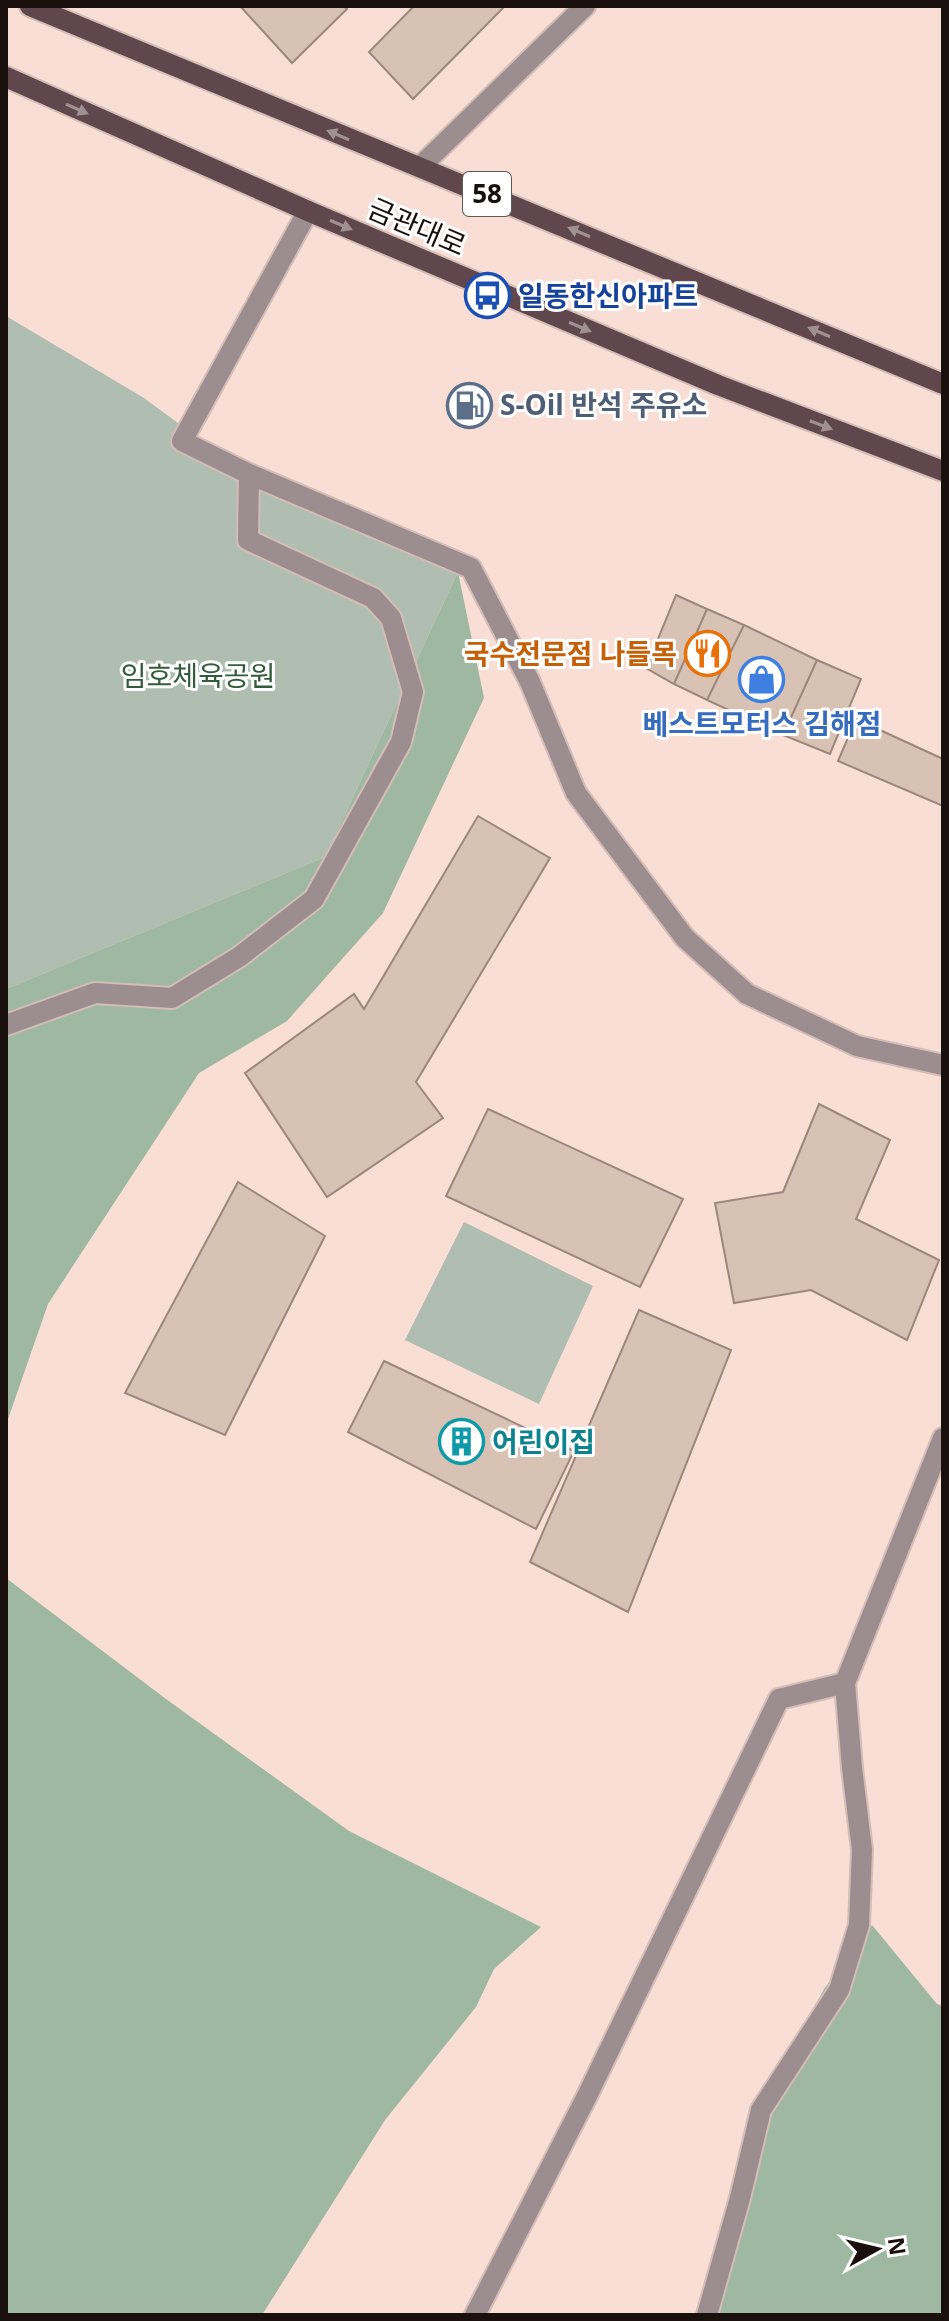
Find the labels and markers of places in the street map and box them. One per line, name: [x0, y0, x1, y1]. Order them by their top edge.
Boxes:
bus stop icon: 일동한신아파트: [463, 272, 511, 320]
place label: 일동한신아파트: [518, 276, 698, 314]
fuel station icon: S-Oil 반석 주유소: [445, 381, 493, 429]
place label: S-Oil 반석 주유소: [500, 385, 707, 423]
restaurant icon: 국수전문점 나들목: [684, 630, 732, 678]
place label: 국수전문점 나들목: [464, 634, 677, 672]
shop icon: 베스트모터스 김해점: [738, 656, 786, 704]
place label: 베스트모터스 김해점: [642, 704, 882, 742]
building icon: 어린이집: [437, 1418, 485, 1466]
place label: 어린이집: [492, 1422, 595, 1460]

